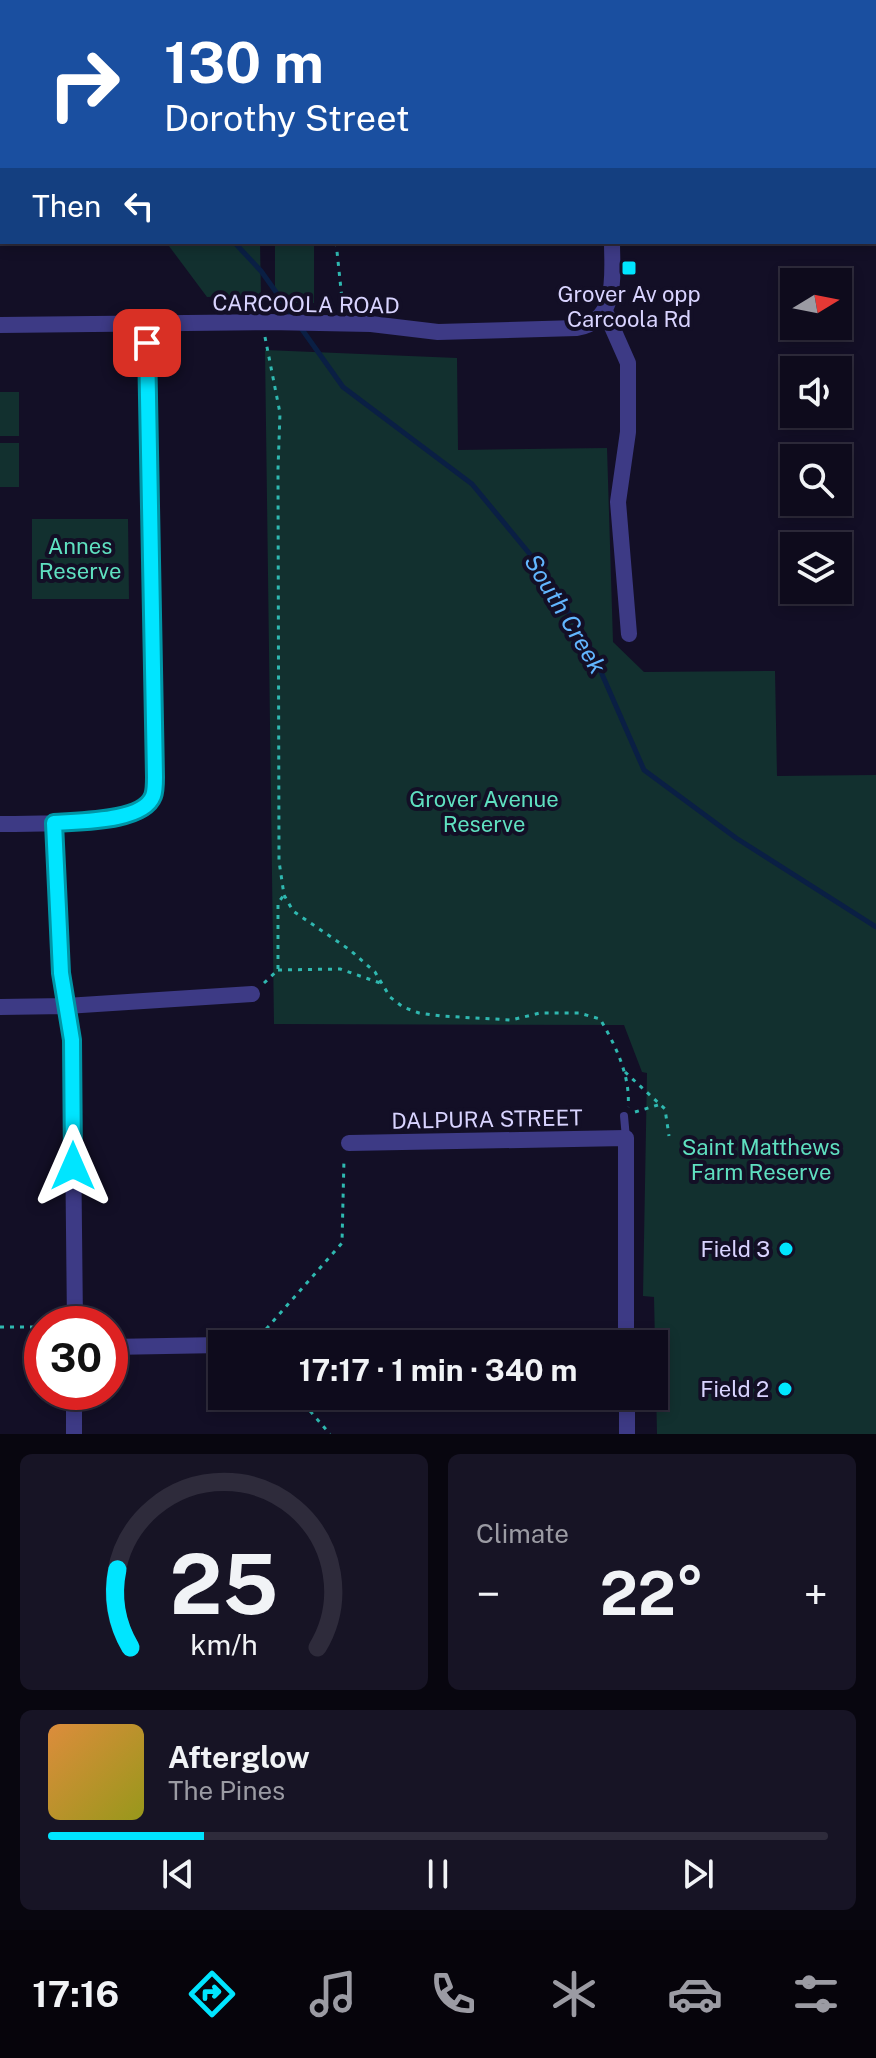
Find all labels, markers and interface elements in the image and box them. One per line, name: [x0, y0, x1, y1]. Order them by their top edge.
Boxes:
text: 130 m: [164, 30, 324, 96]
icon: right: [32, 32, 136, 136]
text: Dorothy Street: [164, 97, 410, 139]
icon: left: [117, 184, 161, 228]
text: Then: [32, 188, 101, 224]
marker: Grover Av opp Carcoola Rd: [620, 259, 638, 277]
north arrow: [780, 268, 852, 340]
map controls: [780, 268, 852, 604]
place label: Grover Av opp Carcoola Rd: [557, 281, 701, 332]
street label: CARCOOLA ROAD: [212, 289, 400, 319]
pin: [113, 309, 181, 377]
icon: arrive: [125, 321, 169, 365]
button: sound: [780, 356, 852, 428]
button: search: [780, 444, 852, 516]
button: layers: [780, 532, 852, 604]
park label: Annes Reserve: [39, 533, 121, 584]
water label: South Creek: [519, 549, 613, 678]
park label: Grover Avenue Reserve: [409, 786, 559, 837]
street label: DALPURA STREET: [391, 1104, 583, 1134]
position arrow: [31, 1124, 115, 1208]
park label: Saint Matthews Farm Reserve: [682, 1134, 840, 1185]
place label: Field 3: [701, 1236, 770, 1262]
marker: Field 3: [777, 1240, 795, 1258]
speed limit sign: 30: [24, 1306, 128, 1410]
text: 17:17 · 1 min · 340 m: [299, 1352, 577, 1388]
place label: Field 2: [700, 1376, 769, 1402]
marker: Field 2: [776, 1380, 794, 1398]
text: Climate: [476, 1518, 569, 1549]
text: 25: [170, 1535, 278, 1633]
text: 22°: [600, 1558, 704, 1629]
text: −: [476, 1568, 500, 1620]
text: +: [804, 1568, 828, 1620]
text: km/h: [190, 1628, 258, 1661]
text: Afterglow: [168, 1739, 310, 1775]
text: The Pines: [168, 1775, 285, 1806]
icon: previous: [156, 1852, 200, 1896]
icon: pause: [416, 1852, 460, 1896]
icon: next: [676, 1852, 720, 1896]
icon: directions: [184, 1966, 240, 2022]
icon: music: [305, 1966, 361, 2022]
icon: phone: [425, 1966, 481, 2022]
icon: climate: [546, 1966, 602, 2022]
icon: car: [667, 1966, 723, 2022]
icon: filters: [788, 1966, 844, 2022]
text: 17:16: [32, 1973, 119, 2015]

